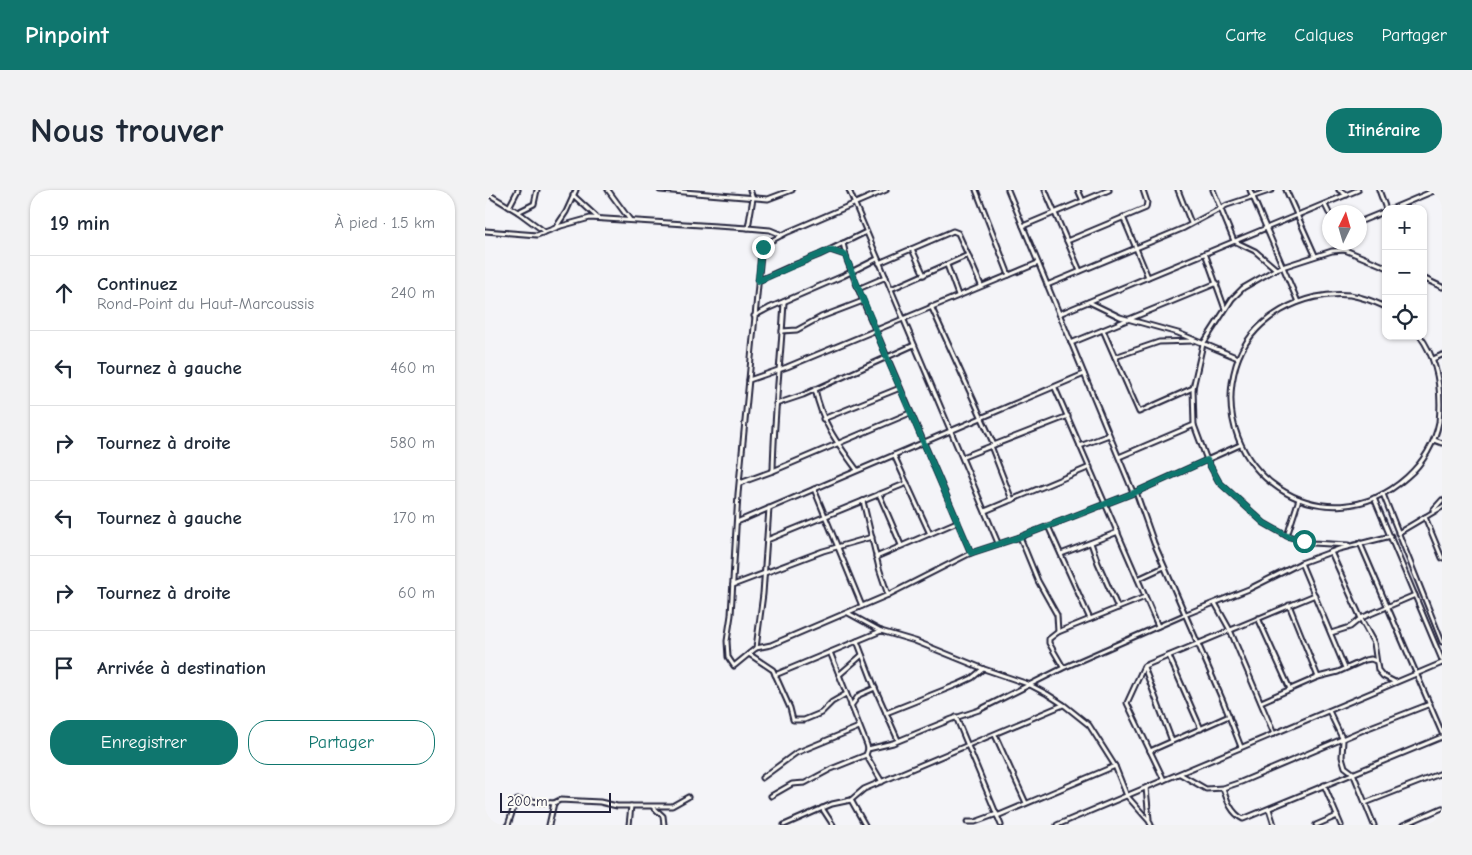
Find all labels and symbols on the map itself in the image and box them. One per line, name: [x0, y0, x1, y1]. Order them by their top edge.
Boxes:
north arrow: [1322, 205, 1367, 250]
route end: [752, 236, 775, 259]
route start: [1293, 530, 1316, 553]
scale bar: [500, 790, 611, 813]

